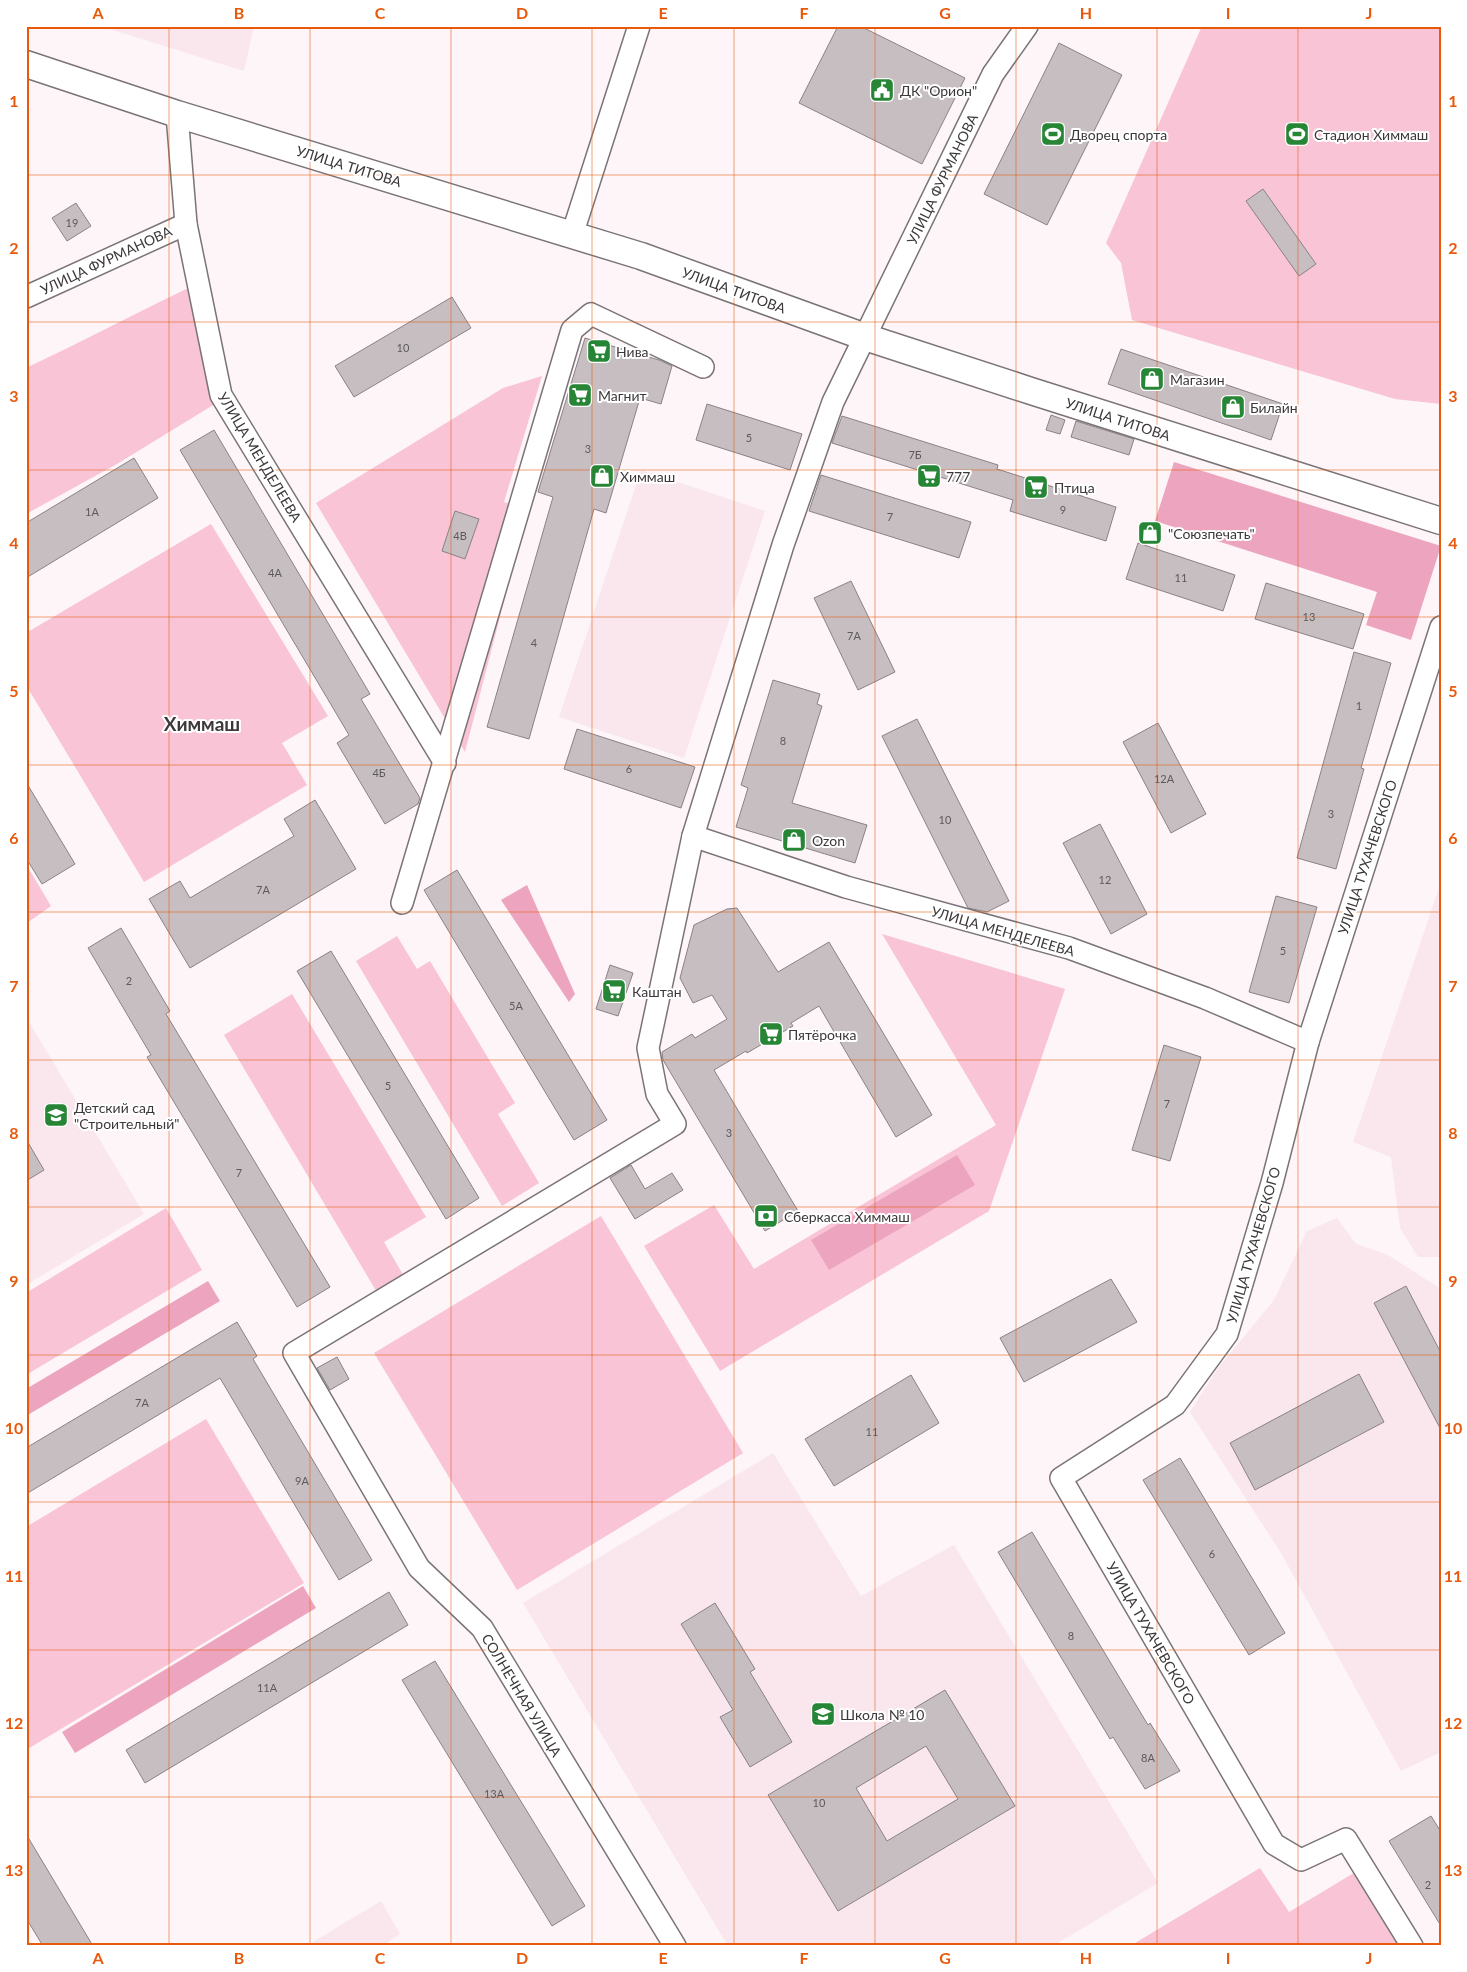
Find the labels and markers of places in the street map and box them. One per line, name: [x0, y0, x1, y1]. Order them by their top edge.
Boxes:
public building icon: ДК "Орион": [869, 77, 895, 103]
place label: ДК "Орион": [900, 82, 977, 99]
sports icon: Дворец спорта: [1040, 121, 1066, 147]
sports icon: Стадион Химмаш: [1284, 121, 1310, 147]
place label: Дворец спорта: [1070, 126, 1167, 143]
place label: Стадион Химмаш: [1314, 126, 1428, 143]
supermarket icon: Нива: [586, 338, 612, 364]
place label: Нива: [616, 343, 649, 360]
shop icon: Магазин: [1139, 366, 1165, 392]
place label: Магазин: [1170, 371, 1225, 388]
supermarket icon: Магнит: [567, 382, 593, 408]
place label: Магнит: [598, 387, 647, 404]
shop icon: Билайн: [1220, 394, 1246, 420]
place label: Билайн: [1250, 399, 1298, 416]
shop icon: Химмаш: [589, 463, 615, 489]
supermarket icon: 777: [916, 463, 942, 489]
place label: Химмаш: [620, 468, 675, 485]
place label: 777: [946, 468, 970, 485]
supermarket icon: Птица: [1023, 474, 1049, 500]
place label: Птица: [1054, 479, 1095, 496]
shop icon: "Союзпечать": [1137, 520, 1163, 546]
place label: "Союзпечать": [1168, 525, 1255, 542]
shop icon: Ozon: [781, 827, 807, 853]
place label: Ozon: [812, 832, 845, 849]
supermarket icon: Каштан: [601, 978, 627, 1004]
place label: Каштан: [632, 983, 682, 1000]
supermarket icon: Пятёрочка: [758, 1021, 784, 1047]
place label: Пятёрочка: [788, 1026, 856, 1043]
place label: Детский сад "Строительный": [74, 1099, 179, 1132]
school or university icon: Детский сад "Строительный": [43, 1102, 69, 1128]
bank icon: Сберкасса Химмаш: [753, 1203, 779, 1229]
place label: Сберкасса Химмаш: [784, 1208, 910, 1225]
school or university icon: Школа № 10: [810, 1701, 836, 1727]
place label: Школа № 10: [840, 1706, 924, 1723]

